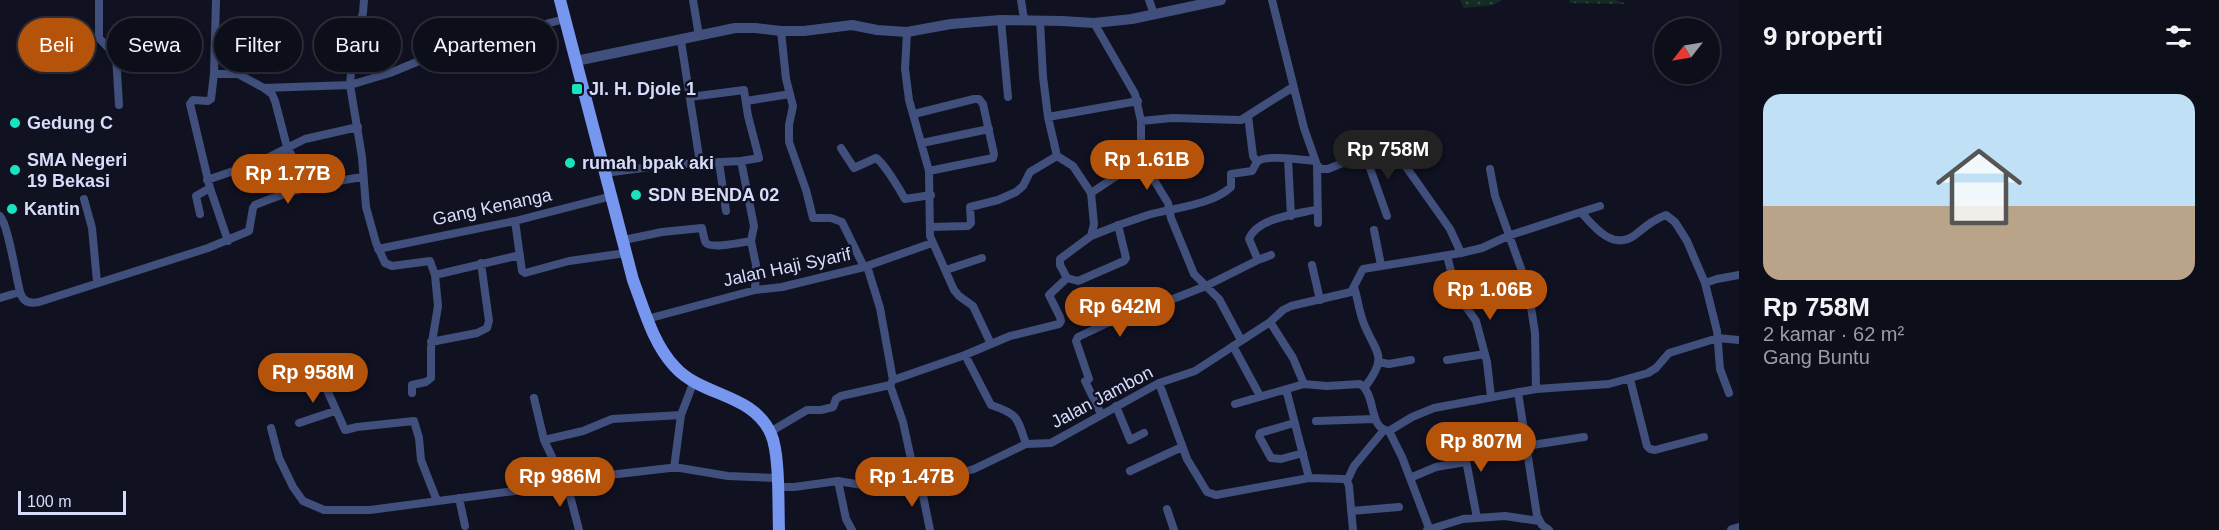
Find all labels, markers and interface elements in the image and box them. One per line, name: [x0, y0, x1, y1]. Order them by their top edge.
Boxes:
chip: Beli: [18, 18, 95, 72]
chip: Sewa: [107, 18, 202, 72]
chip: Filter: [214, 18, 302, 72]
chip: Baru: [314, 18, 401, 72]
chip: Apartemen: [413, 18, 557, 72]
north arrow: [1654, 18, 1720, 84]
map controls: [1654, 18, 1720, 84]
icon: filters: [2162, 20, 2195, 53]
text: 9 properti: [1763, 21, 1883, 51]
place label: Jl. H. Djole 1: [589, 79, 696, 99]
marker: Jl. H. Djole 1: [570, 82, 584, 96]
place label: Gedung C: [27, 113, 113, 133]
marker: Gedung C: [8, 116, 22, 130]
pin: Rp 758M: [1333, 130, 1443, 181]
icon: home: [1925, 133, 2033, 241]
text: Rp 758M: [1347, 138, 1429, 160]
pin: Rp 1.61B: [1085, 140, 1209, 191]
text: Rp 1.61B: [1104, 148, 1190, 170]
place label: SMA Negeri 19 Bekasi: [27, 150, 127, 191]
place label: rumah bpak aki: [582, 153, 714, 173]
pin: Rp 1.77B: [226, 154, 350, 205]
marker: rumah bpak aki: [563, 156, 577, 170]
text: Rp 1.77B: [245, 162, 331, 184]
marker: SMA Negeri 19 Bekasi: [8, 163, 22, 177]
street label: Gang Kenanga: [431, 184, 554, 229]
place label: SDN BENDA 02: [648, 185, 779, 205]
marker: SDN BENDA 02: [629, 188, 643, 202]
place label: Kantin: [24, 199, 80, 219]
marker: Kantin: [5, 202, 19, 216]
street label: Jalan Haji Syarif: [721, 243, 854, 290]
pin: Rp 1.06B: [1428, 270, 1552, 321]
text: Rp 1.06B: [1447, 278, 1533, 300]
pin: Rp 642M: [1065, 287, 1175, 338]
text: Rp 758M: [1763, 292, 1870, 322]
text: Rp 642M: [1079, 295, 1161, 317]
text: 2 kamar · 62 m²: [1763, 323, 1904, 345]
text: Gang Buntu: [1763, 346, 1870, 368]
pin: Rp 958M: [258, 353, 368, 404]
text: Rp 958M: [272, 361, 354, 383]
street label: Jalan Jambon: [1048, 362, 1156, 432]
pin: Rp 807M: [1426, 422, 1536, 473]
text: Rp 807M: [1440, 430, 1522, 452]
pin: Rp 986M: [505, 457, 615, 508]
pin: Rp 1.47B: [850, 457, 974, 508]
text: Rp 986M: [519, 465, 601, 487]
text: Rp 1.47B: [869, 465, 955, 487]
scale bar: [18, 488, 126, 516]
text: 100 m: [27, 493, 71, 510]

